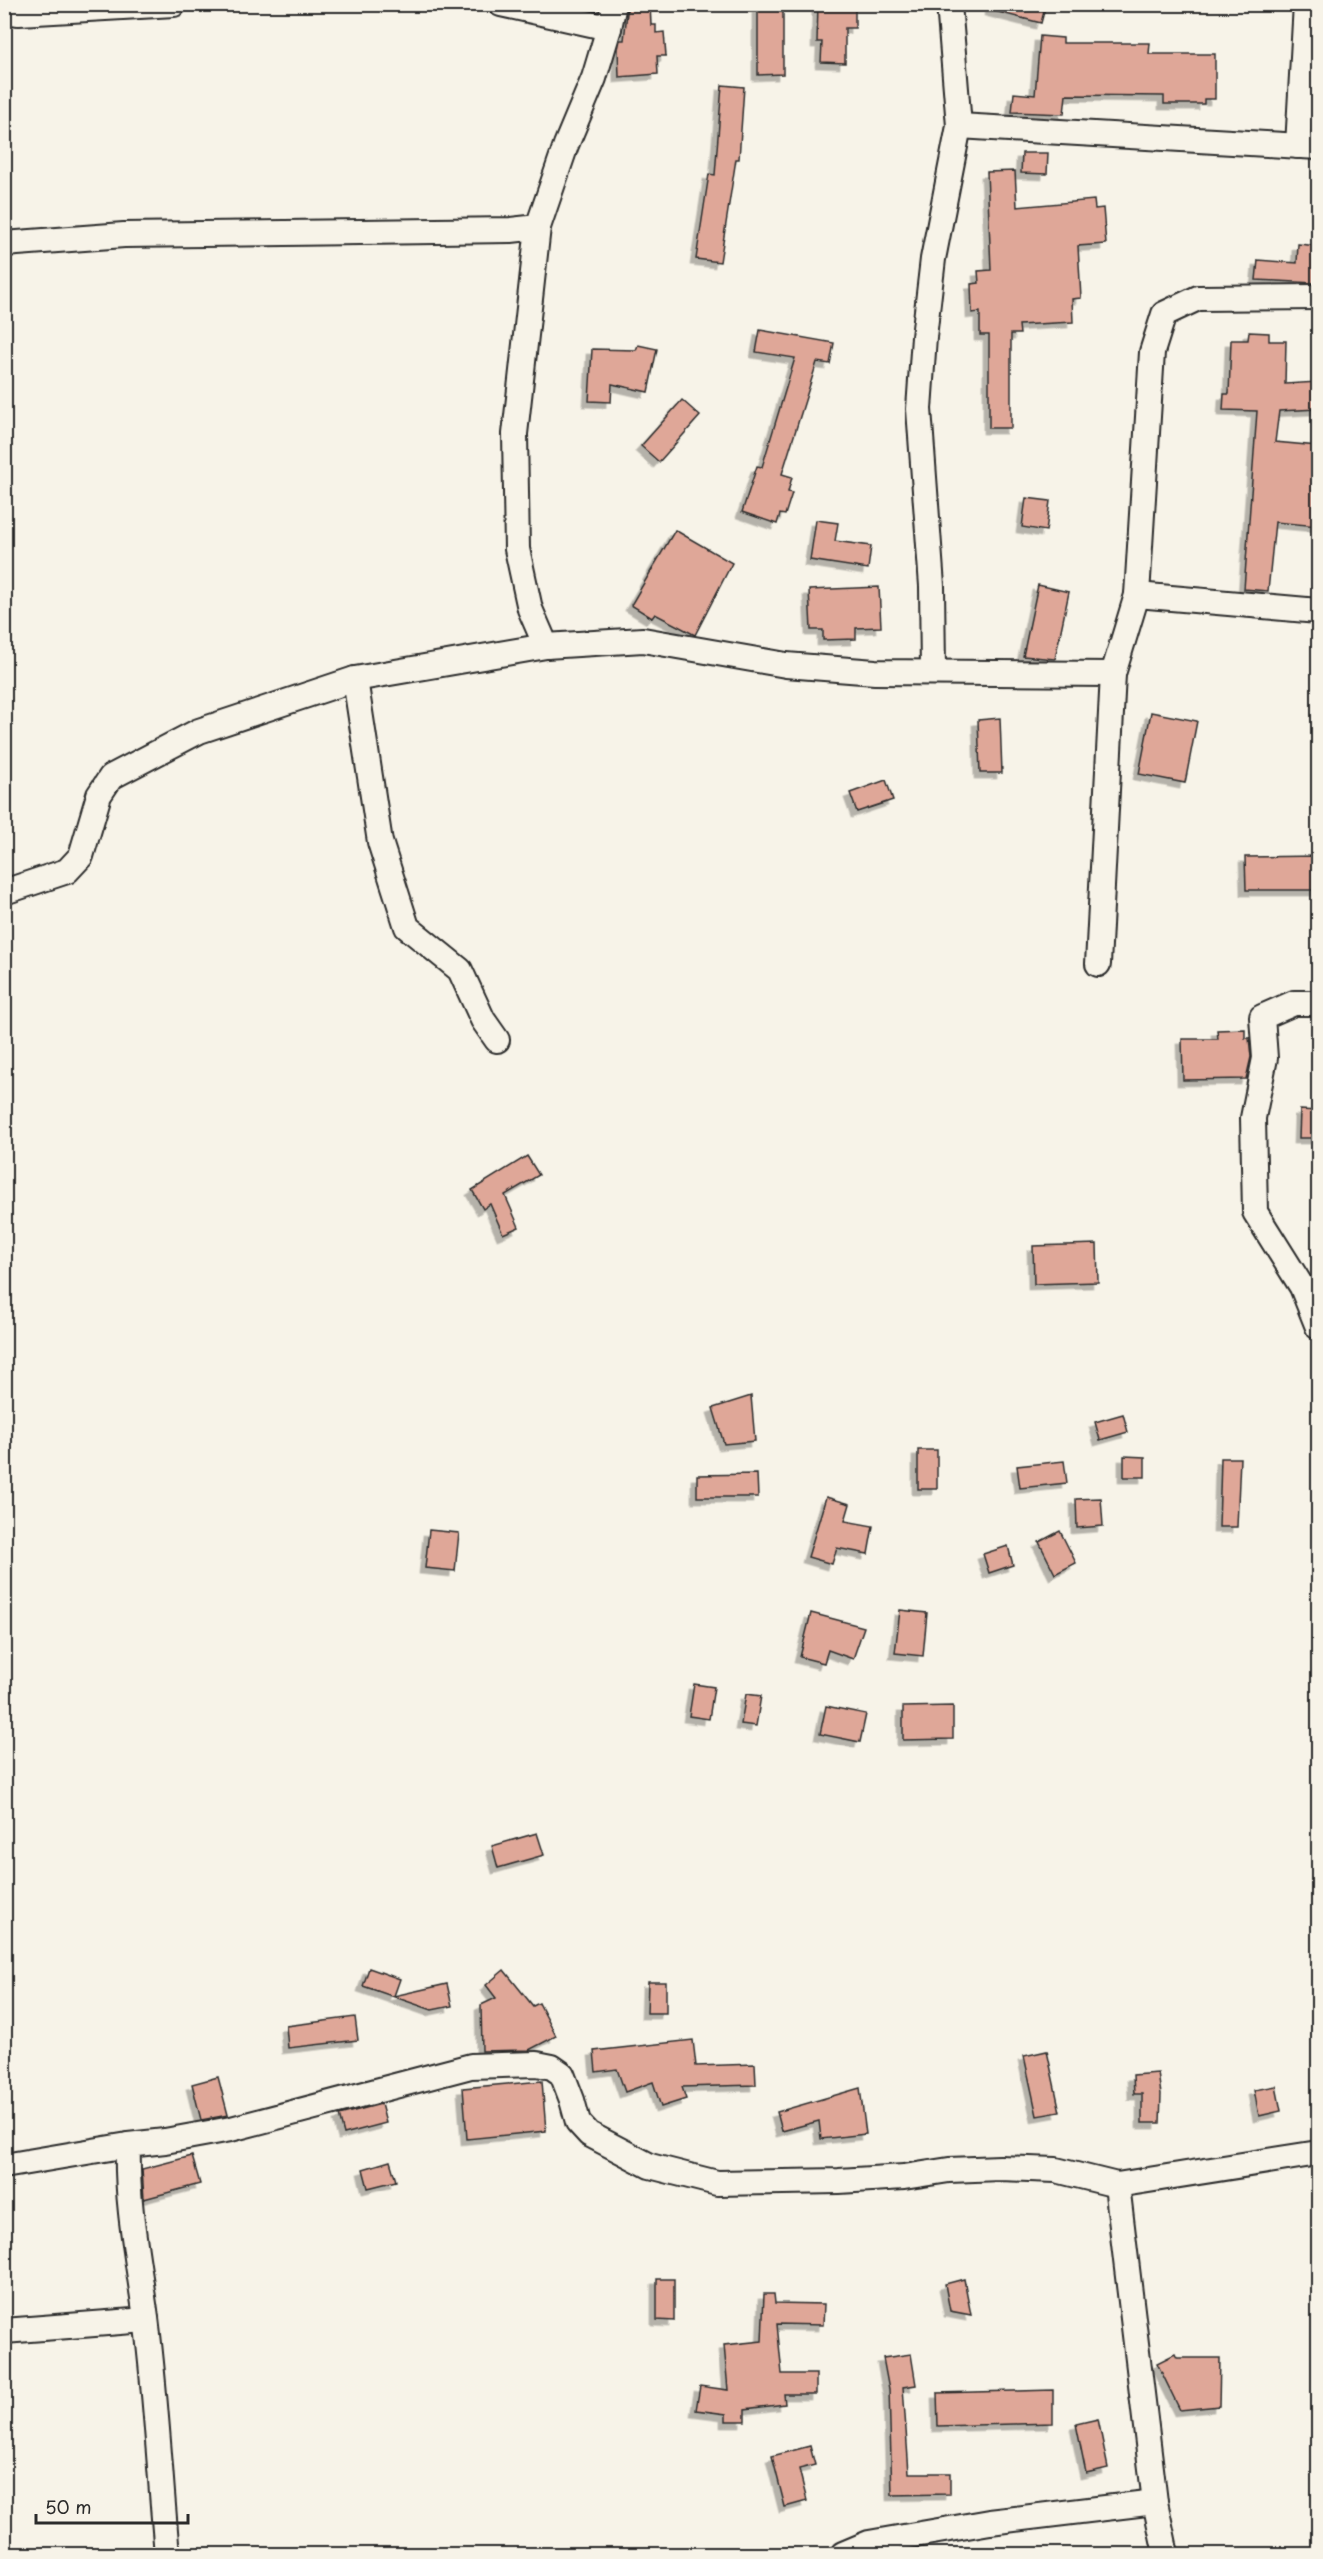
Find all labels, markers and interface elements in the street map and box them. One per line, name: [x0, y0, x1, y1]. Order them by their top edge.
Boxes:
scale bar: [36, 2487, 188, 2525]
text: 50 m: [45, 2493, 92, 2520]

